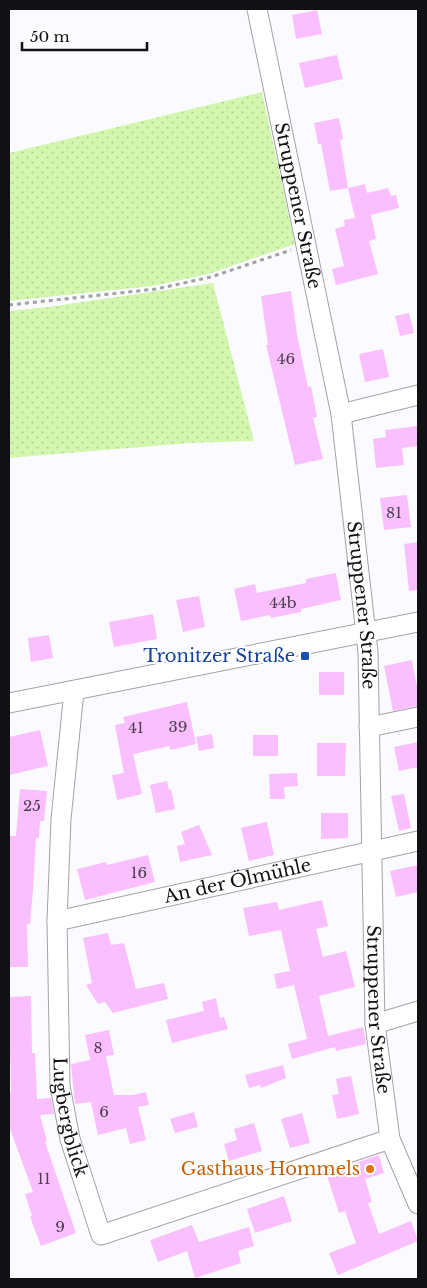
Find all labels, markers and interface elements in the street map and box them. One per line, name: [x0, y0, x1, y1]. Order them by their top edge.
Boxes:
scale bar: [22, 20, 148, 52]
text: 50 m: [30, 27, 70, 46]
street label: Struppener Straße: [270, 121, 326, 291]
house number: 46: [277, 349, 295, 368]
house number: 81: [386, 503, 402, 522]
street label: Struppener Straße: [342, 520, 380, 690]
house number: 44b: [269, 593, 297, 612]
place label: Tronitzer Straße: [143, 645, 295, 667]
marker: Tronitzer Straße: [299, 650, 311, 662]
house number: 39: [169, 717, 187, 736]
house number: 41: [128, 718, 144, 737]
house number: 25: [23, 796, 41, 815]
street label: An der Ölmühle: [161, 854, 313, 908]
house number: 16: [131, 863, 147, 882]
street label: Struppener Straße: [362, 925, 395, 1095]
house number: 8: [93, 1038, 103, 1057]
street label: Lugbergblick: [48, 1057, 93, 1180]
house number: 6: [99, 1102, 109, 1121]
place label: Gasthaus Hommels: [181, 1158, 360, 1180]
marker: Gasthaus Hommels: [364, 1163, 376, 1175]
house number: 11: [37, 1169, 51, 1188]
house number: 9: [55, 1217, 65, 1236]

